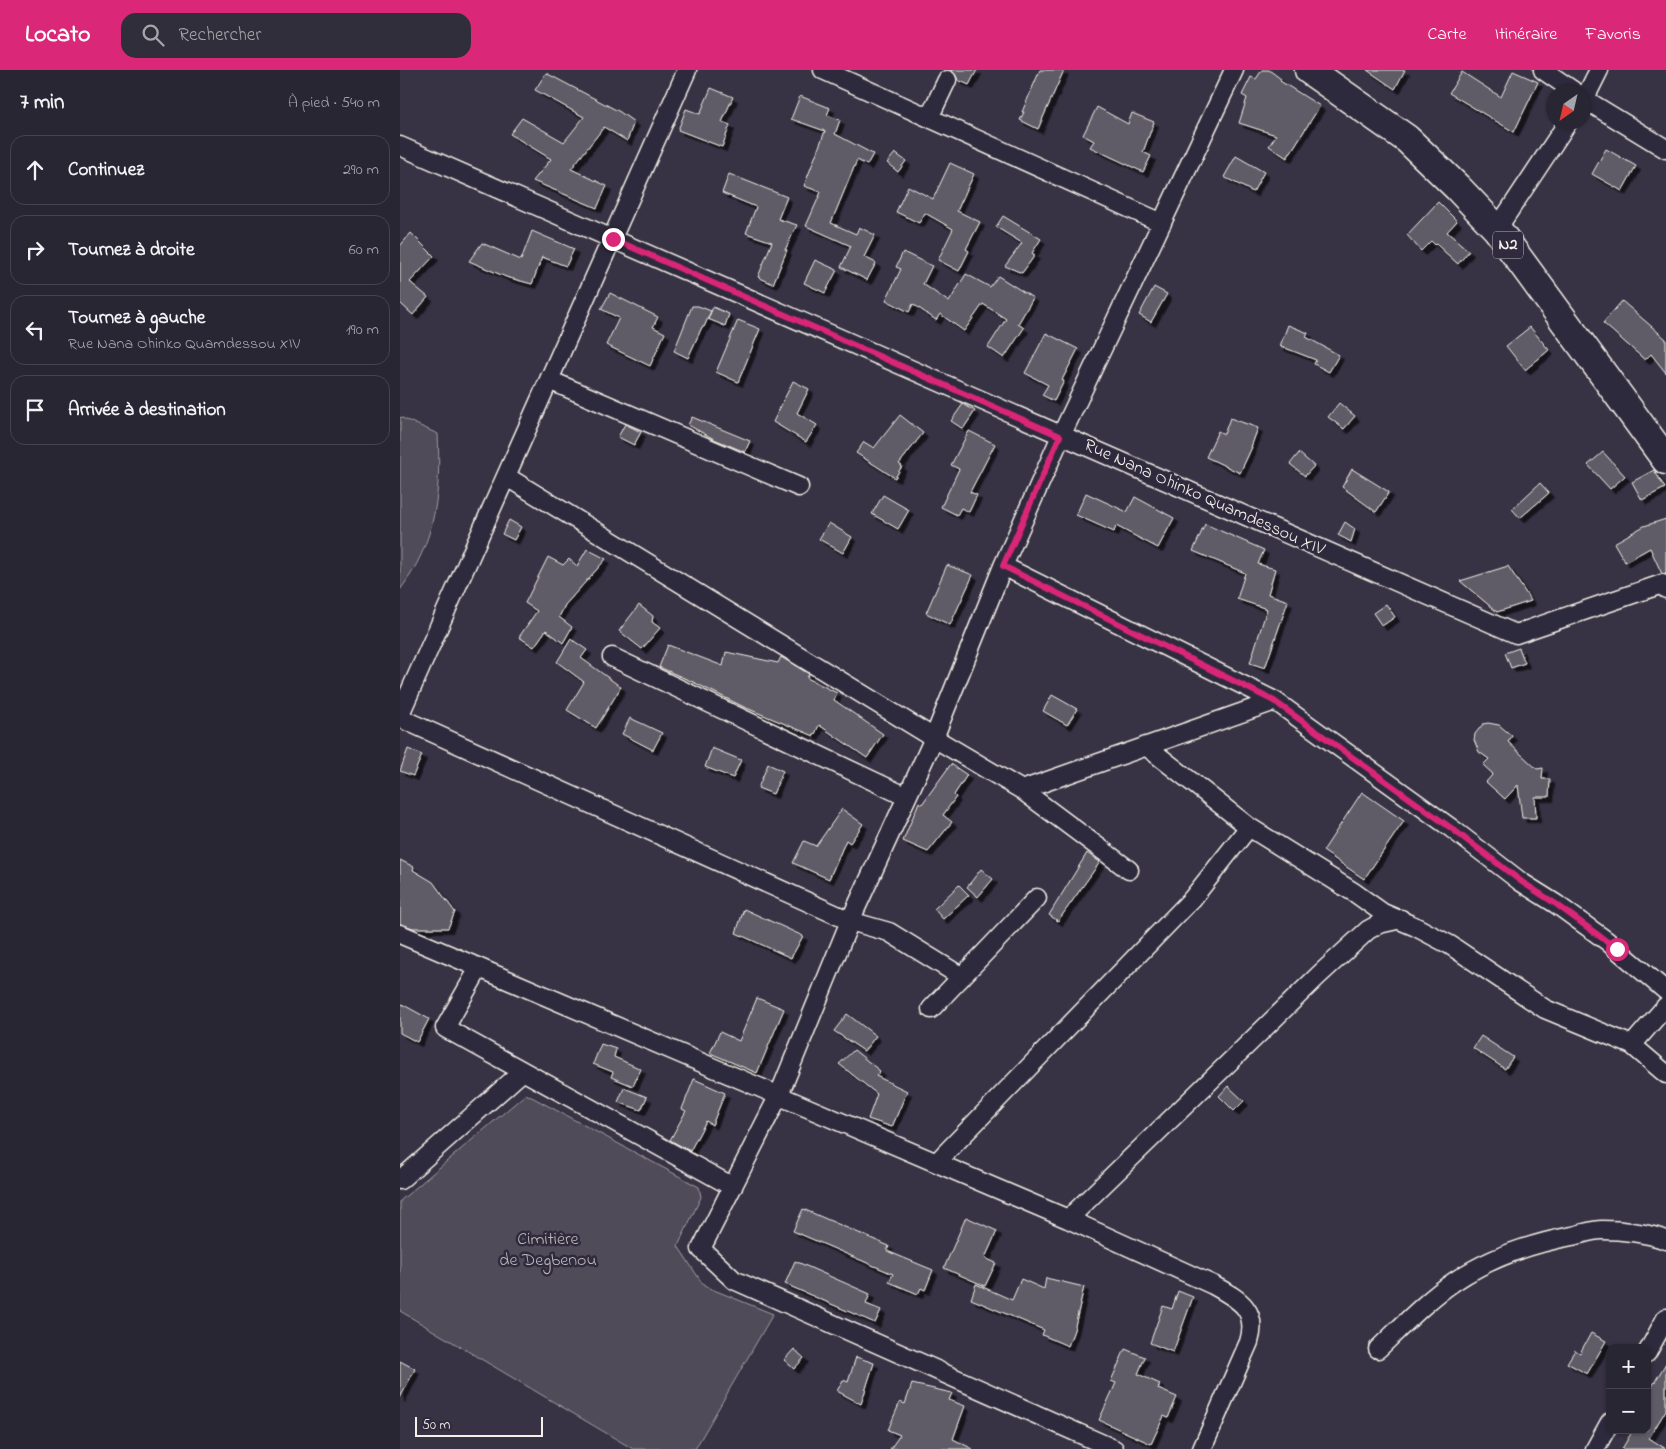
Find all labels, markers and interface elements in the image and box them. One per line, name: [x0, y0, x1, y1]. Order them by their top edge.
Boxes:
search box: [121, 13, 471, 58]
text: Locato: [25, 18, 91, 53]
icon: search: [139, 21, 167, 49]
text: Rechercher: [179, 22, 261, 49]
text: Carte: [1427, 22, 1467, 48]
text: Itinéraire: [1495, 22, 1557, 48]
text: Favoris: [1585, 22, 1641, 48]
north arrow: [1546, 85, 1591, 130]
text: 7 min: [20, 88, 64, 118]
text: À pied · 540 m: [288, 91, 380, 115]
icon: ahead: [21, 156, 49, 184]
text: Continuez: [68, 157, 144, 184]
text: 290 m: [343, 158, 379, 182]
route end: [602, 228, 625, 251]
road number: N2: [1493, 232, 1523, 258]
icon: right: [21, 236, 49, 264]
text: Tournez à droite: [68, 237, 194, 264]
text: 60 m: [349, 238, 379, 262]
text: Tournez à gauche: [68, 305, 205, 332]
icon: left: [21, 316, 49, 344]
text: 190 m: [346, 318, 379, 342]
text: Rue Nana Ohinko Quamdessou XIV: [68, 332, 300, 356]
icon: arrive: [21, 396, 49, 424]
text: Arrivée à destination: [68, 397, 226, 424]
street label: Rue Nana Ohinko Quamdessou XIV: [1079, 433, 1329, 563]
route start: [1606, 938, 1629, 961]
park label: Cimitière de Degbenou: [499, 1227, 597, 1275]
map controls: [1606, 1344, 1651, 1434]
button: +: [1606, 1344, 1651, 1389]
button: −: [1606, 1389, 1651, 1434]
scale bar: [415, 1414, 542, 1437]
text: 50 m: [422, 1415, 450, 1436]

